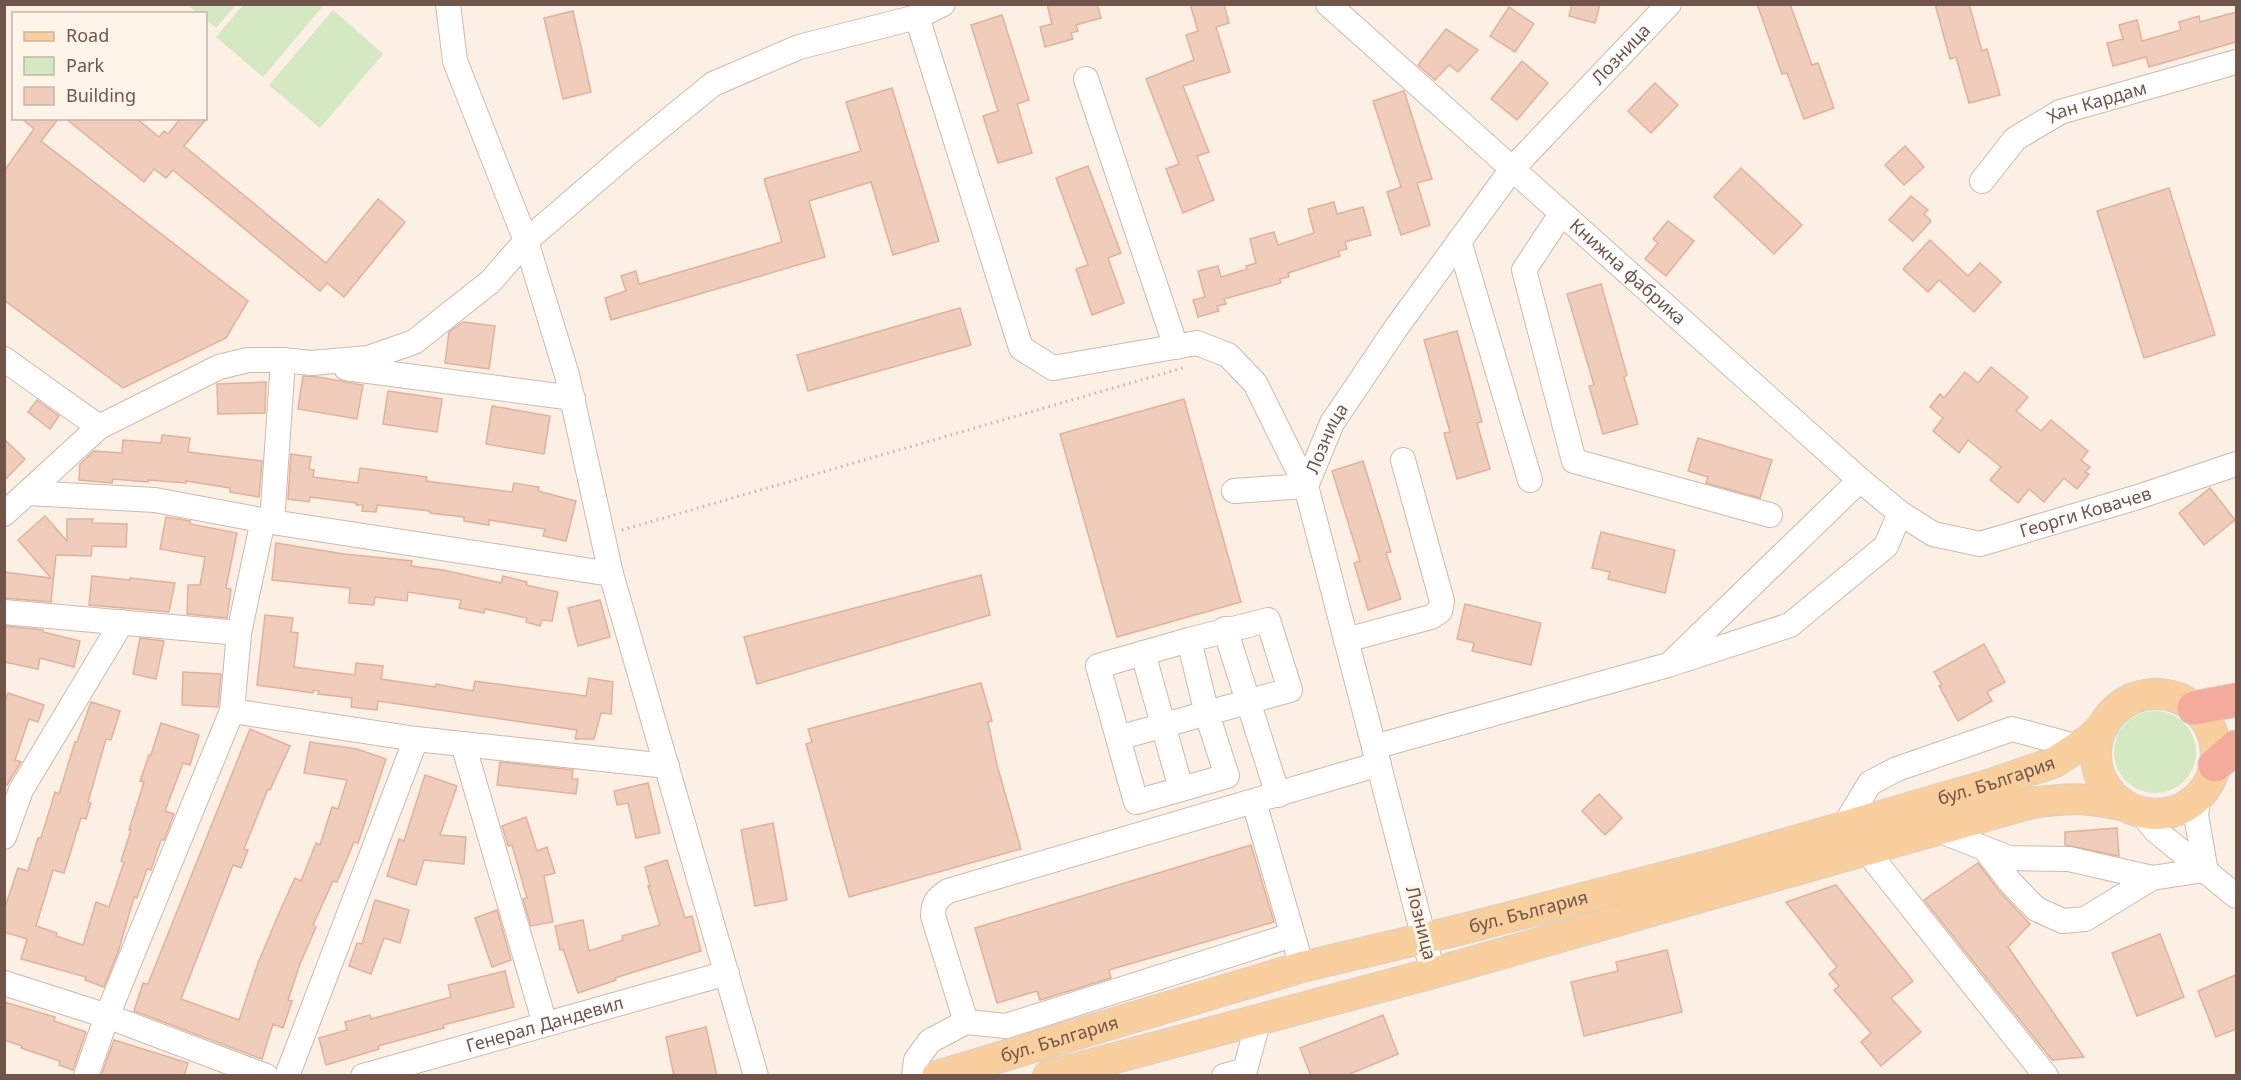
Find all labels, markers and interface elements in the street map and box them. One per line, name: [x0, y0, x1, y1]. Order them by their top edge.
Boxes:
legend: [12, 12, 207, 120]
street label: Лозница: [1586, 18, 1655, 89]
text: Road: [66, 23, 109, 47]
text: Park: [66, 53, 104, 77]
street label: Хан Кардам: [2042, 75, 2149, 128]
text: Building: [66, 83, 136, 107]
street label: Книжна фабрика: [1565, 213, 1692, 330]
street label: Лозница: [1299, 398, 1353, 477]
street label: Георги Ковачев: [2017, 480, 2154, 543]
street label: бул. България: [1935, 750, 2058, 810]
street label: Лозница: [1401, 883, 1443, 962]
street label: бул. България: [1466, 884, 1590, 938]
street label: Генерал Дандевил: [463, 990, 626, 1057]
street label: бул. България: [998, 1009, 1121, 1067]

